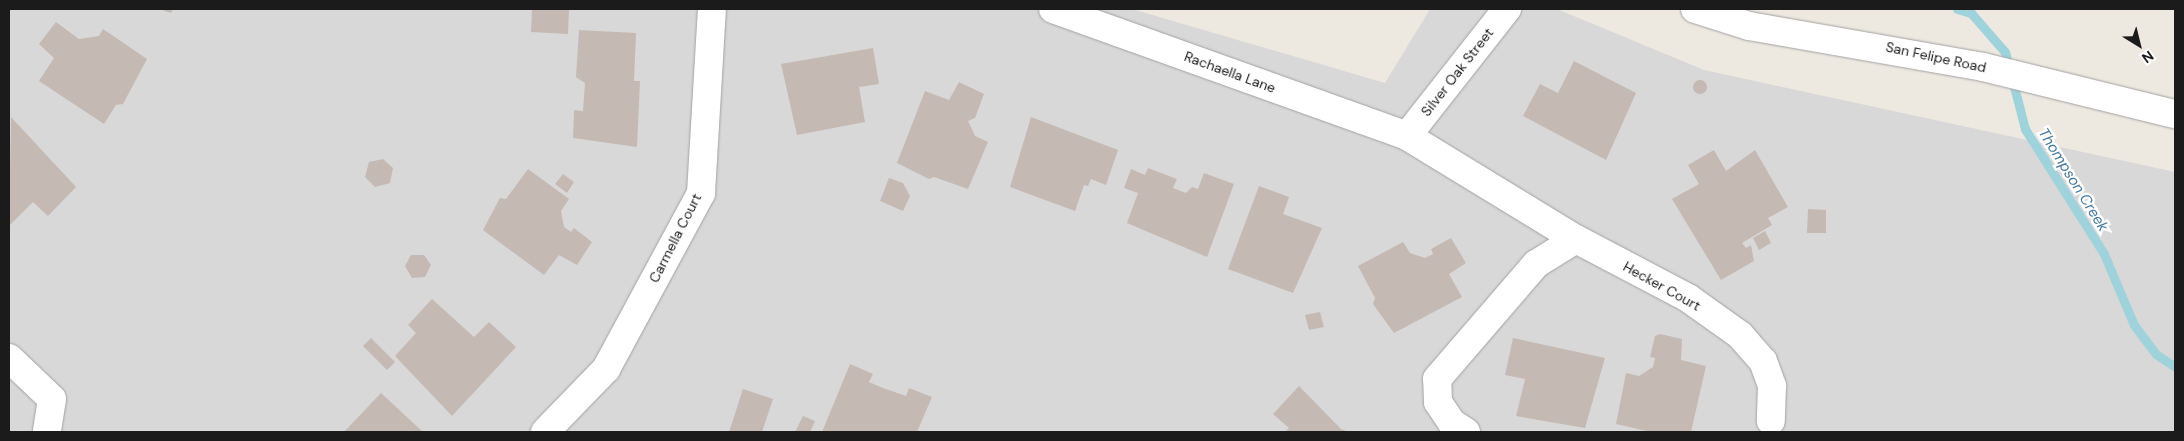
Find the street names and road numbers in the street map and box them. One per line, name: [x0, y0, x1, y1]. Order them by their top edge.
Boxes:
street label: Silver Oak Street: [1417, 25, 1497, 119]
street label: San Felipe Road: [1884, 38, 1988, 76]
street label: Rachaella Lane: [1182, 48, 1278, 96]
street label: Carmella Court: [645, 191, 705, 285]
street label: Hecker Court: [1620, 258, 1704, 314]

